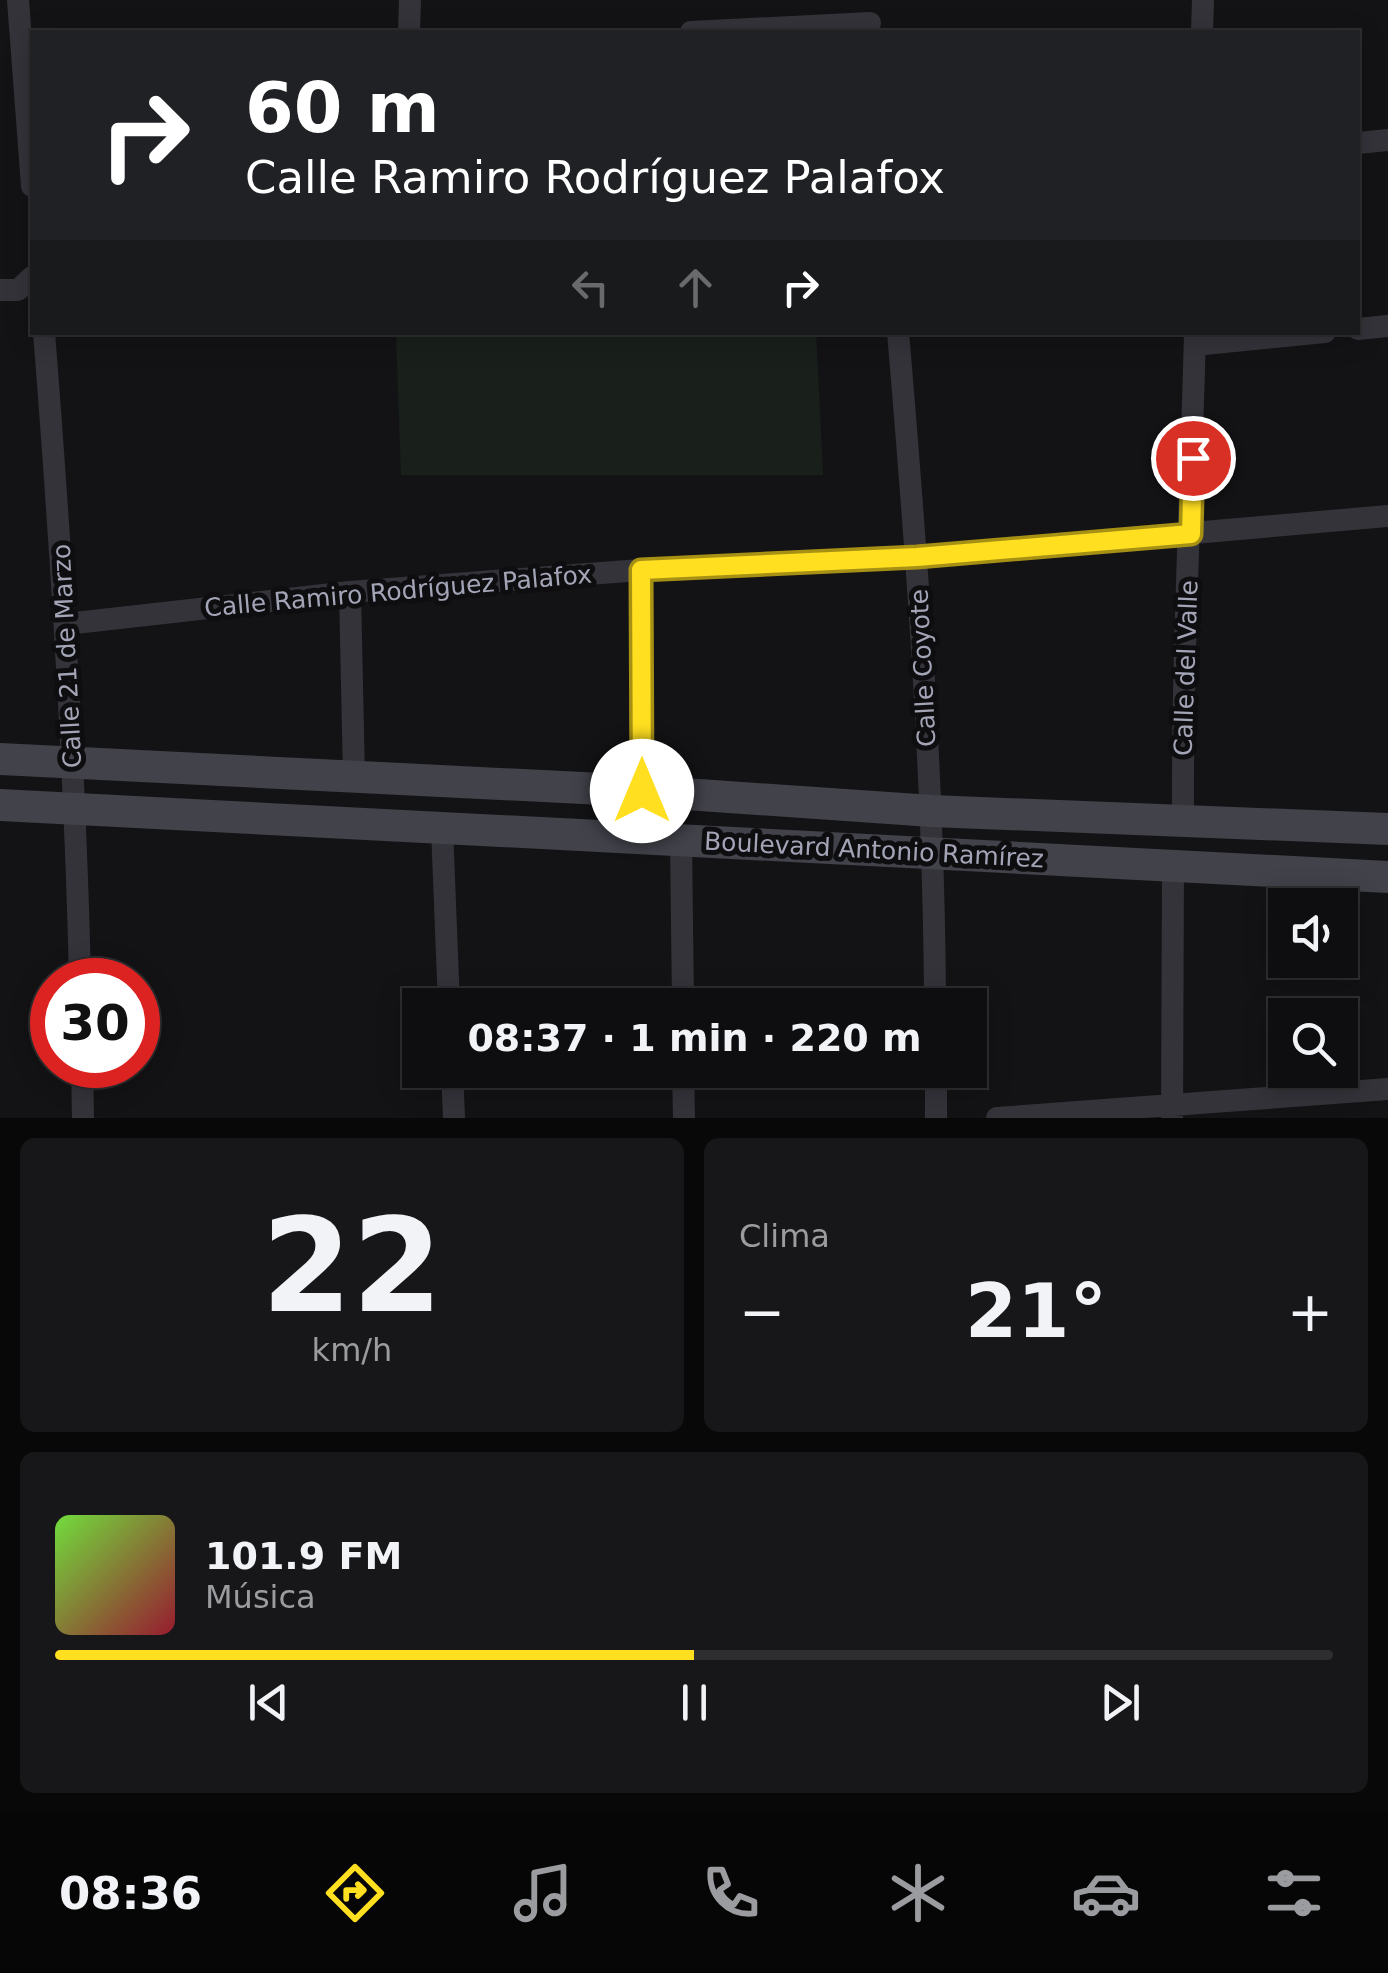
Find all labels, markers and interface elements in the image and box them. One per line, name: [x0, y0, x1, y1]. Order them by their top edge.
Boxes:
text: 60 m: [245, 67, 440, 149]
icon: right: [80, 70, 210, 200]
text: Calle Ramiro Rodríguez Palafox: [245, 151, 945, 204]
icon: left: [563, 260, 618, 315]
icon: ahead: [668, 260, 723, 315]
icon: right: [773, 260, 828, 315]
pin: [1151, 416, 1236, 501]
icon: arrive: [1166, 431, 1221, 486]
street label: Calle 21 de Marzo: [47, 543, 87, 769]
street label: Calle Ramiro Rodríguez Palafox: [203, 560, 593, 622]
street label: Calle del Valle: [1168, 580, 1204, 756]
street label: Calle Coyote: [904, 588, 942, 748]
position arrow: [590, 739, 694, 843]
street label: Boulevard Antonio Ramírez: [703, 827, 1045, 873]
map controls: [1268, 888, 1358, 1088]
button: sound: [1268, 888, 1358, 978]
speed limit sign: 30: [30, 958, 160, 1088]
button: search: [1268, 998, 1358, 1088]
text: 08:37 · 1 min · 220 m: [467, 1016, 922, 1060]
text: 22: [262, 1190, 442, 1342]
text: Clima: [739, 1217, 830, 1255]
text: 21°: [965, 1267, 1107, 1355]
text: −: [739, 1280, 785, 1344]
text: +: [1287, 1280, 1333, 1344]
text: km/h: [312, 1331, 392, 1369]
text: 101.9 FM: [205, 1534, 402, 1578]
text: Música: [205, 1578, 316, 1616]
icon: previous: [241, 1675, 296, 1730]
icon: pause: [667, 1675, 722, 1730]
icon: next: [1093, 1675, 1148, 1730]
icon: directions: [320, 1858, 390, 1928]
icon: music: [508, 1858, 578, 1928]
icon: phone: [696, 1858, 766, 1928]
icon: climate: [883, 1858, 953, 1928]
icon: car: [1071, 1858, 1141, 1928]
icon: filters: [1259, 1858, 1329, 1928]
text: 08:36: [59, 1867, 202, 1920]

